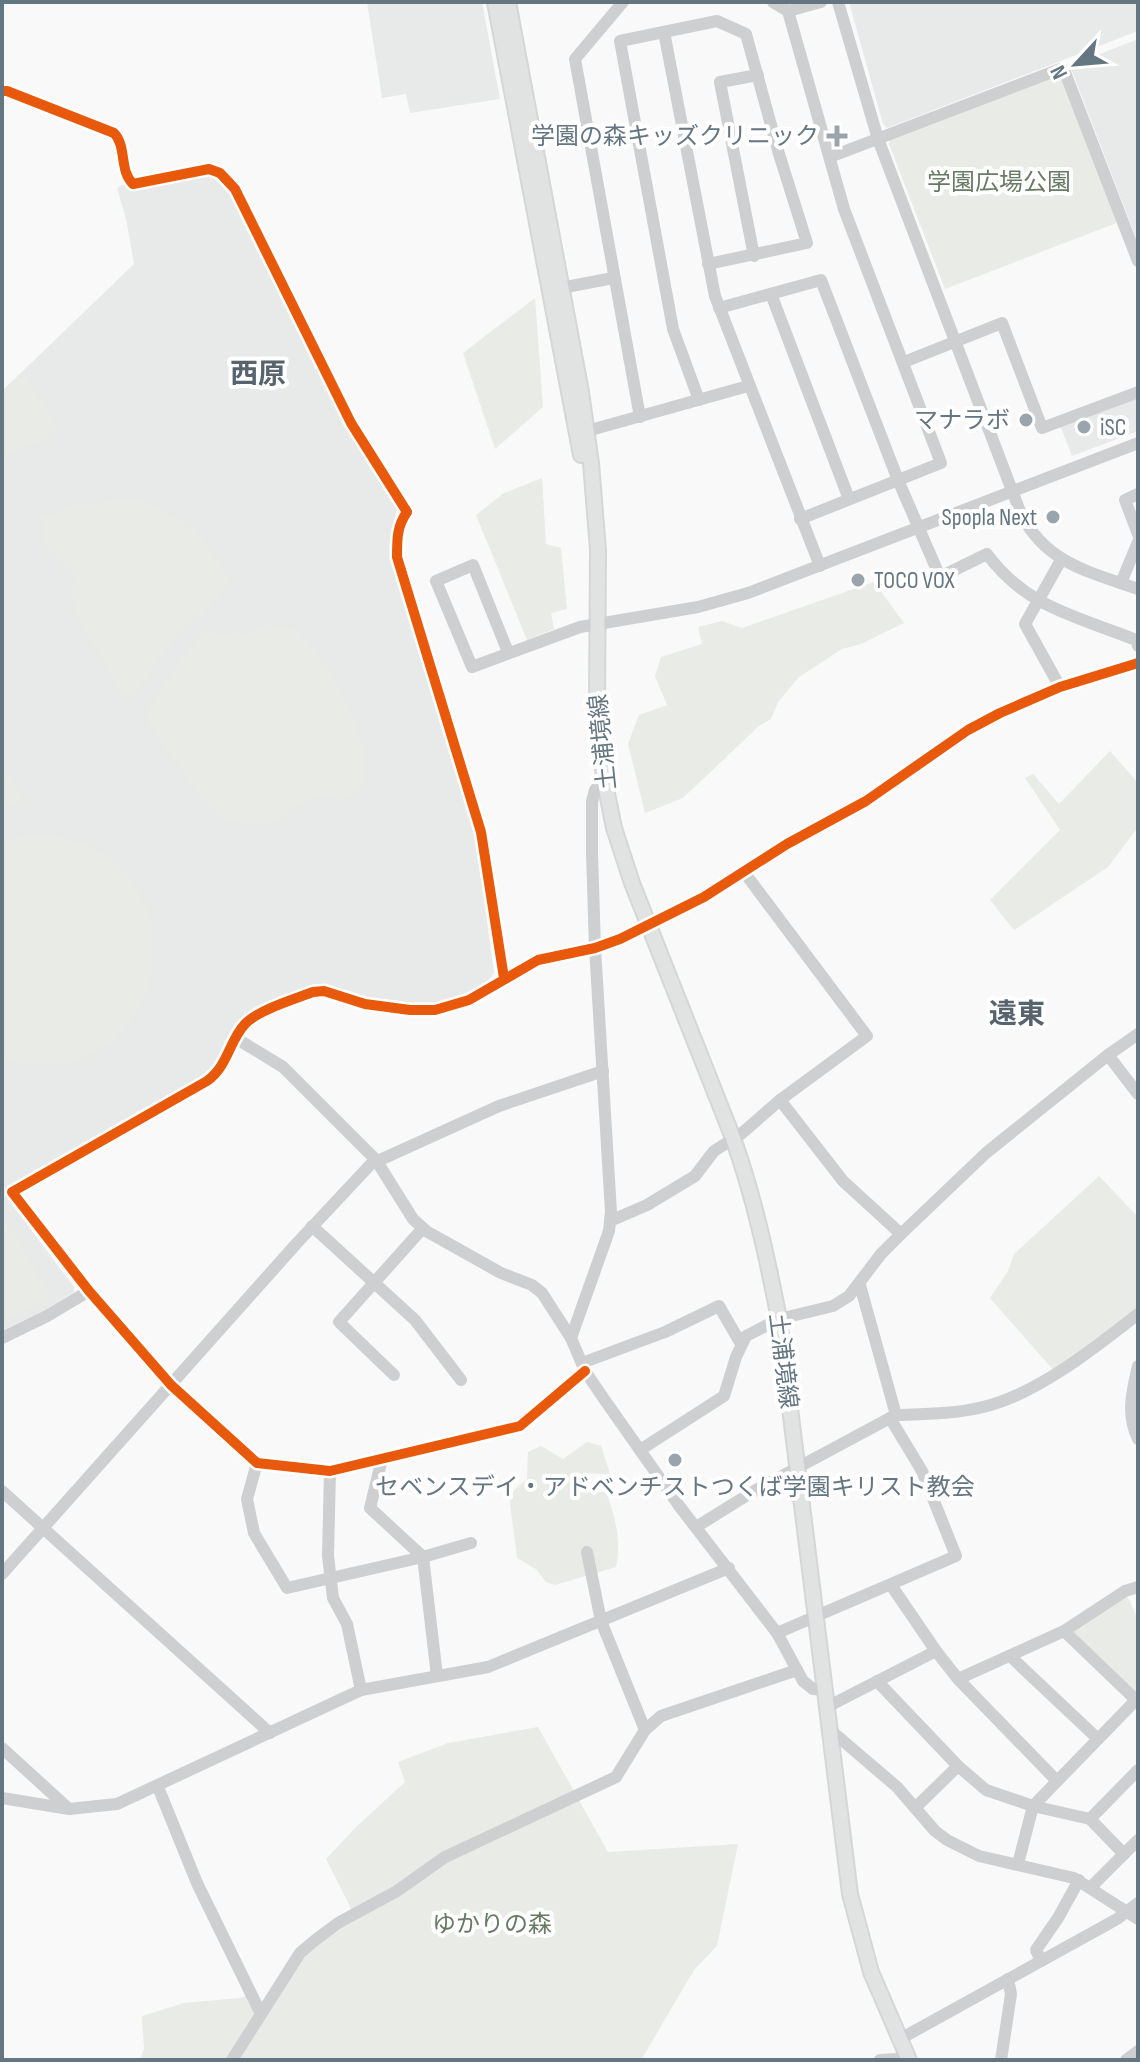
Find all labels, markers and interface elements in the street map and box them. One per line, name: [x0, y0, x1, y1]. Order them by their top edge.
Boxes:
north arrow: [1036, 24, 1116, 104]
text: N: [1045, 61, 1074, 83]
place label: 学園の森キッズクリニック: [531, 122, 819, 151]
marker: 学園の森キッズクリニック: [826, 125, 848, 147]
park label: 学園広場公園: [927, 168, 1071, 197]
district label: 西原: [230, 358, 286, 391]
place label: マナラボ: [914, 406, 1010, 435]
marker: マナラボ: [1017, 411, 1035, 429]
place label: iSC: [1100, 413, 1126, 442]
marker: iSC: [1075, 418, 1093, 436]
place label: Spopla Next: [941, 503, 1037, 532]
marker: Spopla Next: [1044, 508, 1062, 526]
place label: TOCO VOX: [874, 566, 955, 595]
marker: TOCO VOX: [849, 571, 867, 589]
street label: 土浦境線: [584, 693, 622, 791]
district label: 遠東: [989, 998, 1045, 1031]
street label: 土浦境線: [763, 1312, 803, 1410]
marker: セベンスデイ・アドベンチストつくば学園キリスト教会: [666, 1451, 684, 1469]
place label: セベンスデイ・アドベンチストつくば学園キリスト教会: [375, 1473, 975, 1502]
park label: ゆかりの森: [432, 1910, 552, 1939]

